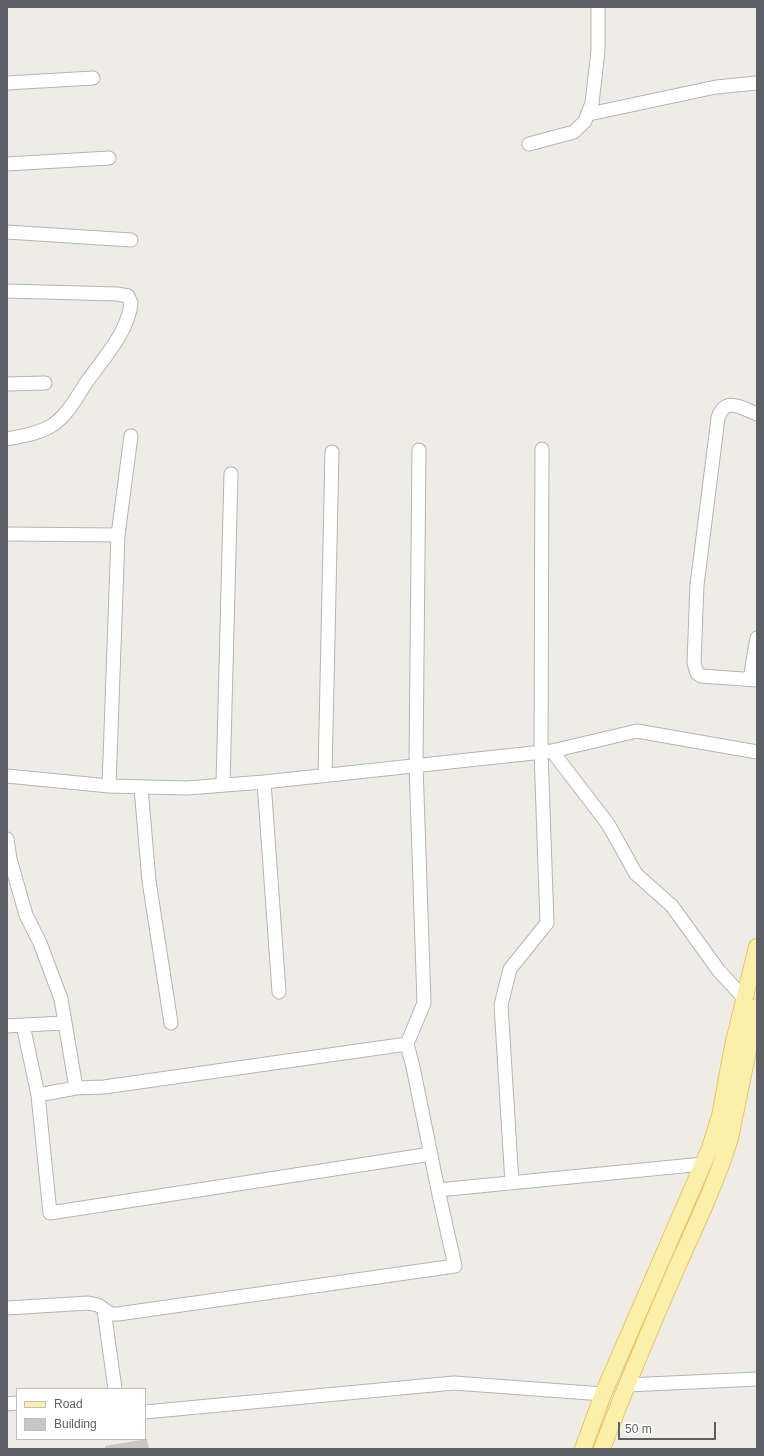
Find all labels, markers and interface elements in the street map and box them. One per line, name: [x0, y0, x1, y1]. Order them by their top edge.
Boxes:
legend: [16, 1388, 146, 1440]
text: Road: [54, 1397, 83, 1411]
scale bar: [620, 1414, 718, 1440]
text: Building: [54, 1417, 97, 1431]
text: 50 m: [625, 1422, 652, 1436]

